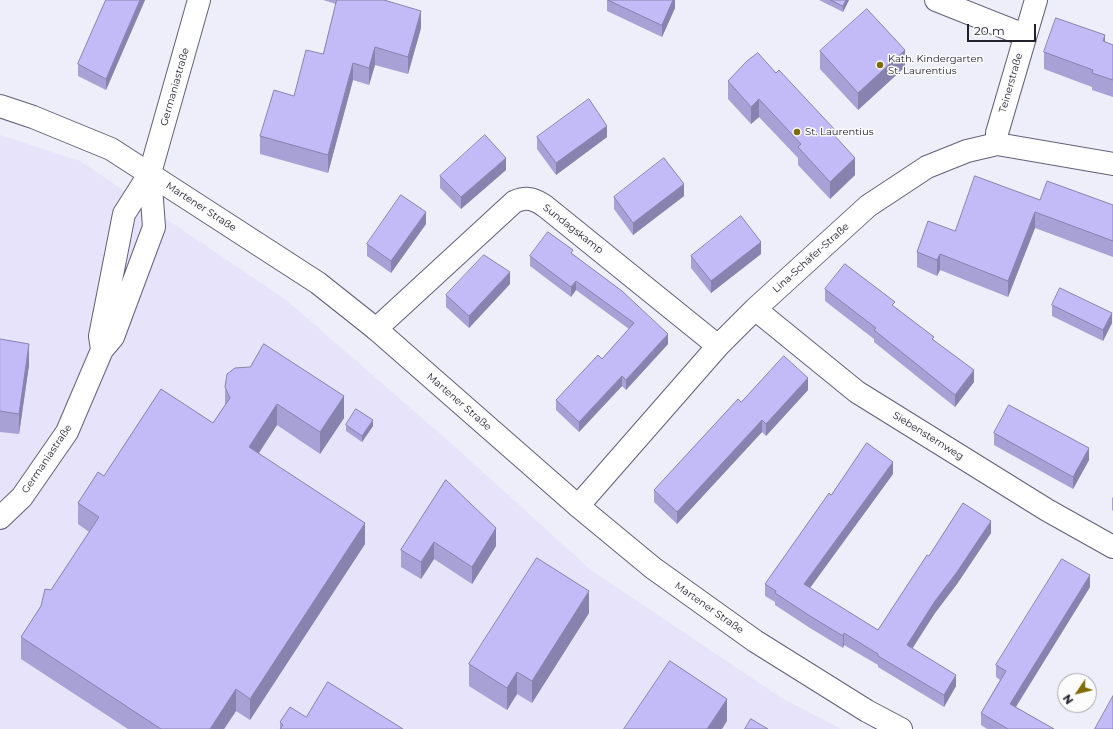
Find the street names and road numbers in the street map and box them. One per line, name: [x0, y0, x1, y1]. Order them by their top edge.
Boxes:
street label: Germaniastraße: [158, 47, 192, 127]
street label: Teinerstraße: [997, 52, 1025, 114]
street label: Martener Straße: [164, 180, 238, 234]
street label: Sundagskamp: [540, 202, 606, 256]
street label: Lina-Schäfer-Straße: [770, 221, 852, 295]
street label: Martener Straße: [424, 371, 494, 433]
street label: Siebensternweg: [890, 409, 966, 463]
street label: Germaniastraße: [19, 422, 75, 496]
street label: Martener Straße: [672, 580, 746, 636]

